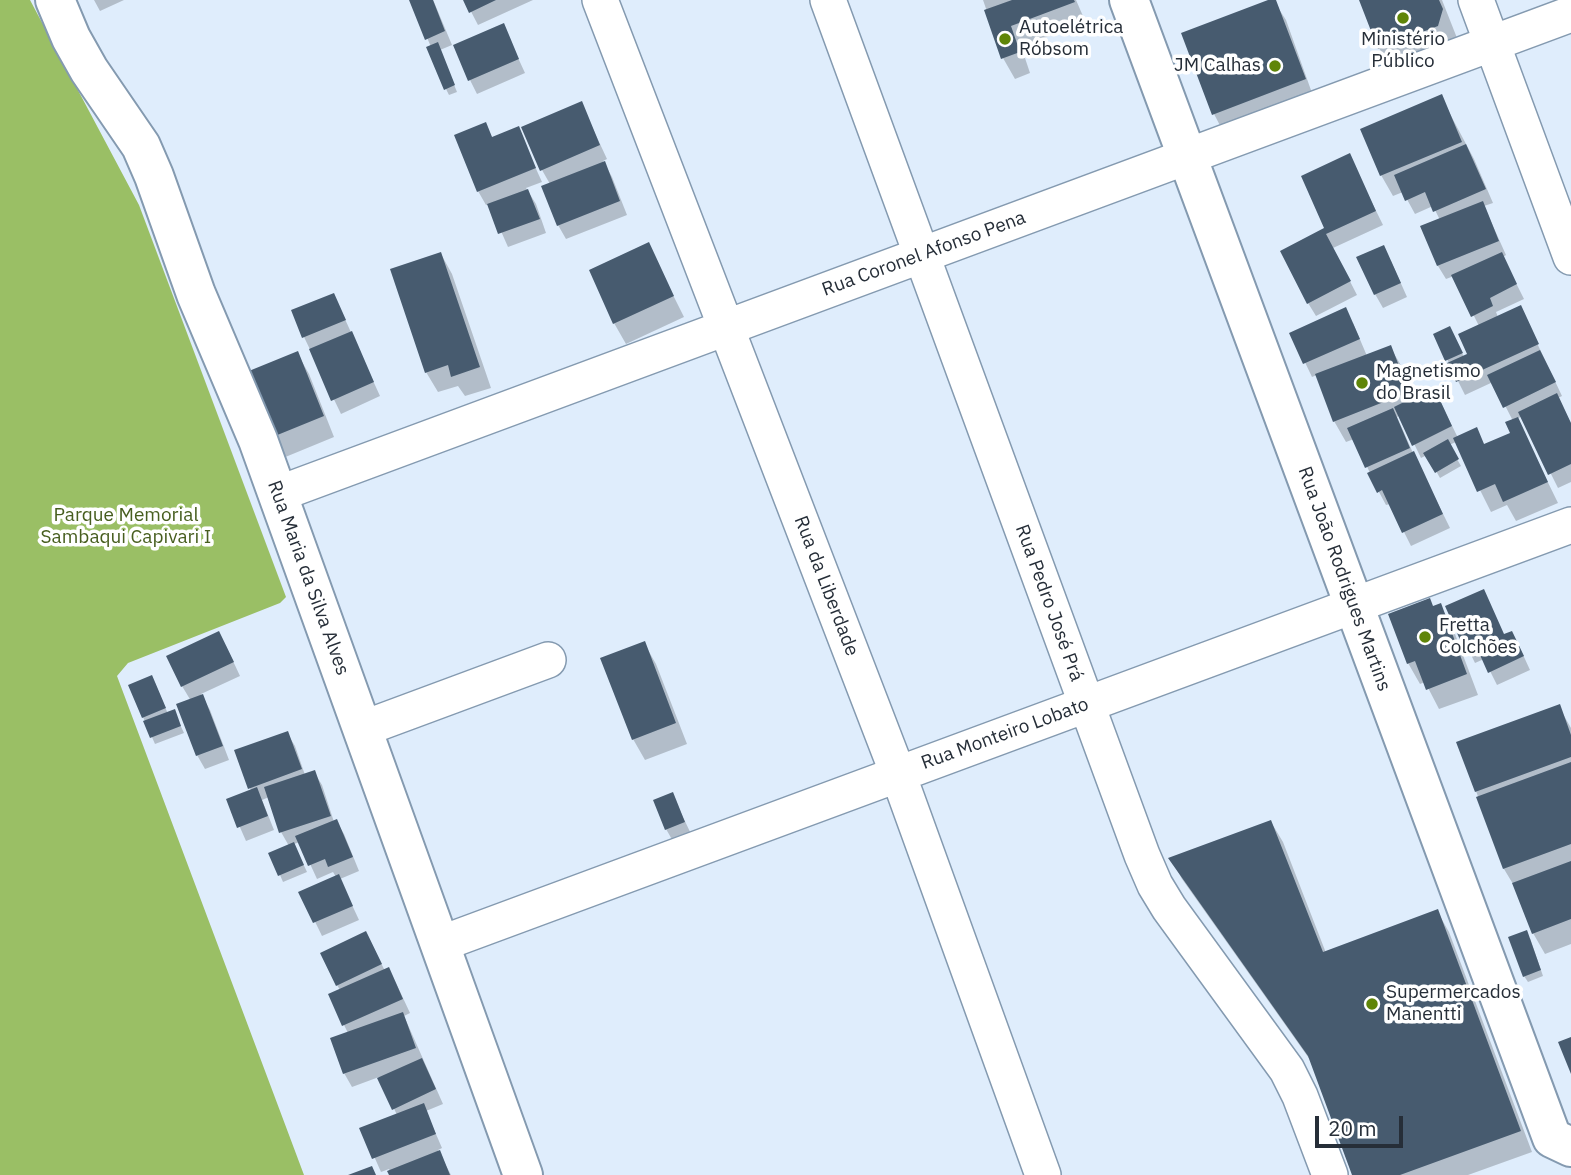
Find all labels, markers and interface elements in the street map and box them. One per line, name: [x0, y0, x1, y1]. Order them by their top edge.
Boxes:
marker: Ministério Público: [1395, 10, 1411, 26]
place label: Autoelétrica Róbsom: [1019, 17, 1123, 61]
place label: Ministério Público: [1361, 29, 1445, 73]
marker: Autoelétrica Róbsom: [997, 31, 1013, 47]
place label: JM Calhas: [1174, 55, 1261, 77]
marker: JM Calhas: [1267, 58, 1283, 74]
street label: Rua Coronel Afonso Pena: [819, 207, 1029, 301]
place label: Magnetismo do Brasil: [1376, 361, 1481, 405]
marker: Magnetismo do Brasil: [1354, 375, 1370, 391]
street label: Rua João Rodrigues Martins: [1293, 464, 1395, 694]
street label: Rua Maria da Silva Alves: [262, 477, 354, 679]
park label: Parque Memorial Sambaqui Capivari I: [41, 505, 211, 549]
street label: Rua da Liberdade: [789, 513, 863, 659]
street label: Rua Pedro José Prá: [1010, 522, 1088, 684]
place label: Fretta Colchões: [1439, 615, 1517, 659]
marker: Fretta Colchões: [1417, 629, 1433, 645]
street label: Rua Monteiro Lobato: [918, 693, 1092, 775]
place label: Supermercados Manentti: [1386, 982, 1521, 1026]
marker: Supermercados Manentti: [1364, 996, 1380, 1012]
scale bar: [1319, 1102, 1406, 1146]
text: 20 m: [1328, 1114, 1377, 1142]

